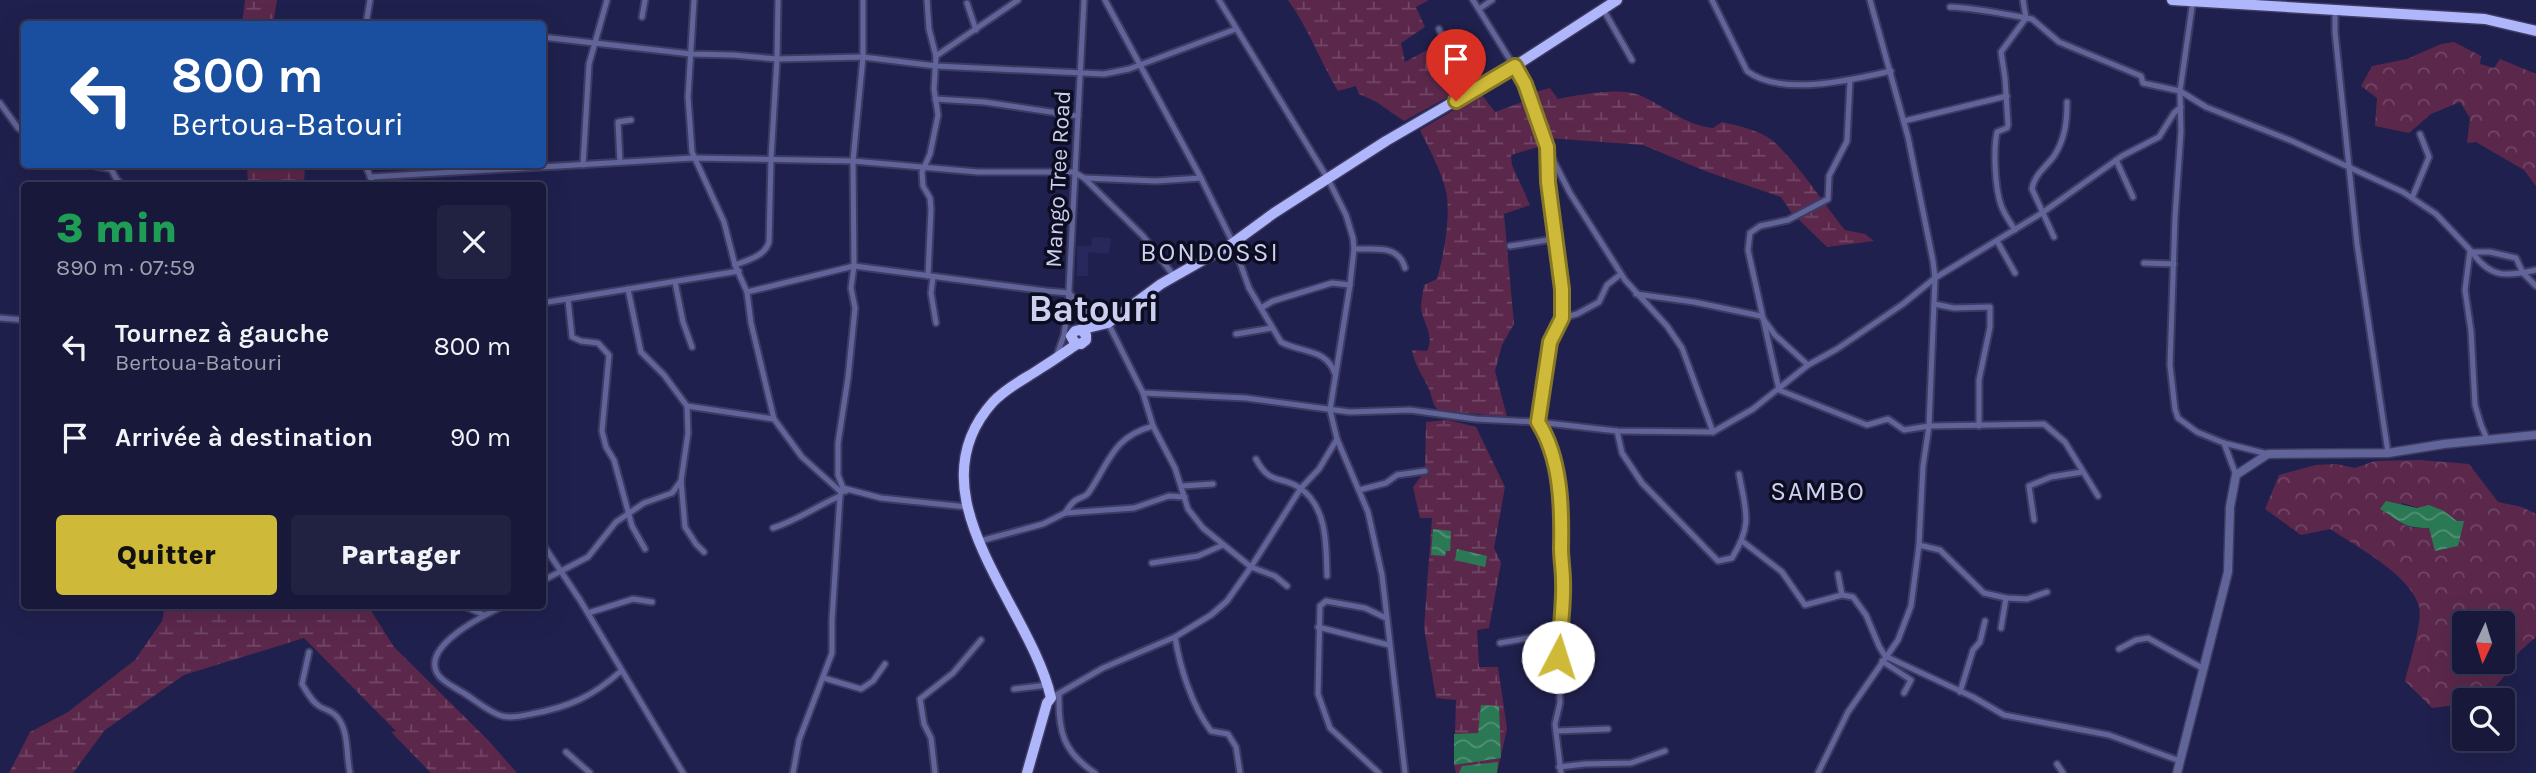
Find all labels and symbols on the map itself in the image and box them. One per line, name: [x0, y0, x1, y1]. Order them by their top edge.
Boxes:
pin: [1426, 29, 1486, 101]
street label: Mango Tree Road: [1040, 90, 1076, 268]
district label: BONDOSSI: [1140, 237, 1280, 268]
district label: Batouri: [1028, 287, 1160, 330]
district label: SAMBO: [1770, 476, 1866, 507]
north arrow: [2452, 611, 2515, 674]
position arrow: [1521, 620, 1595, 694]

